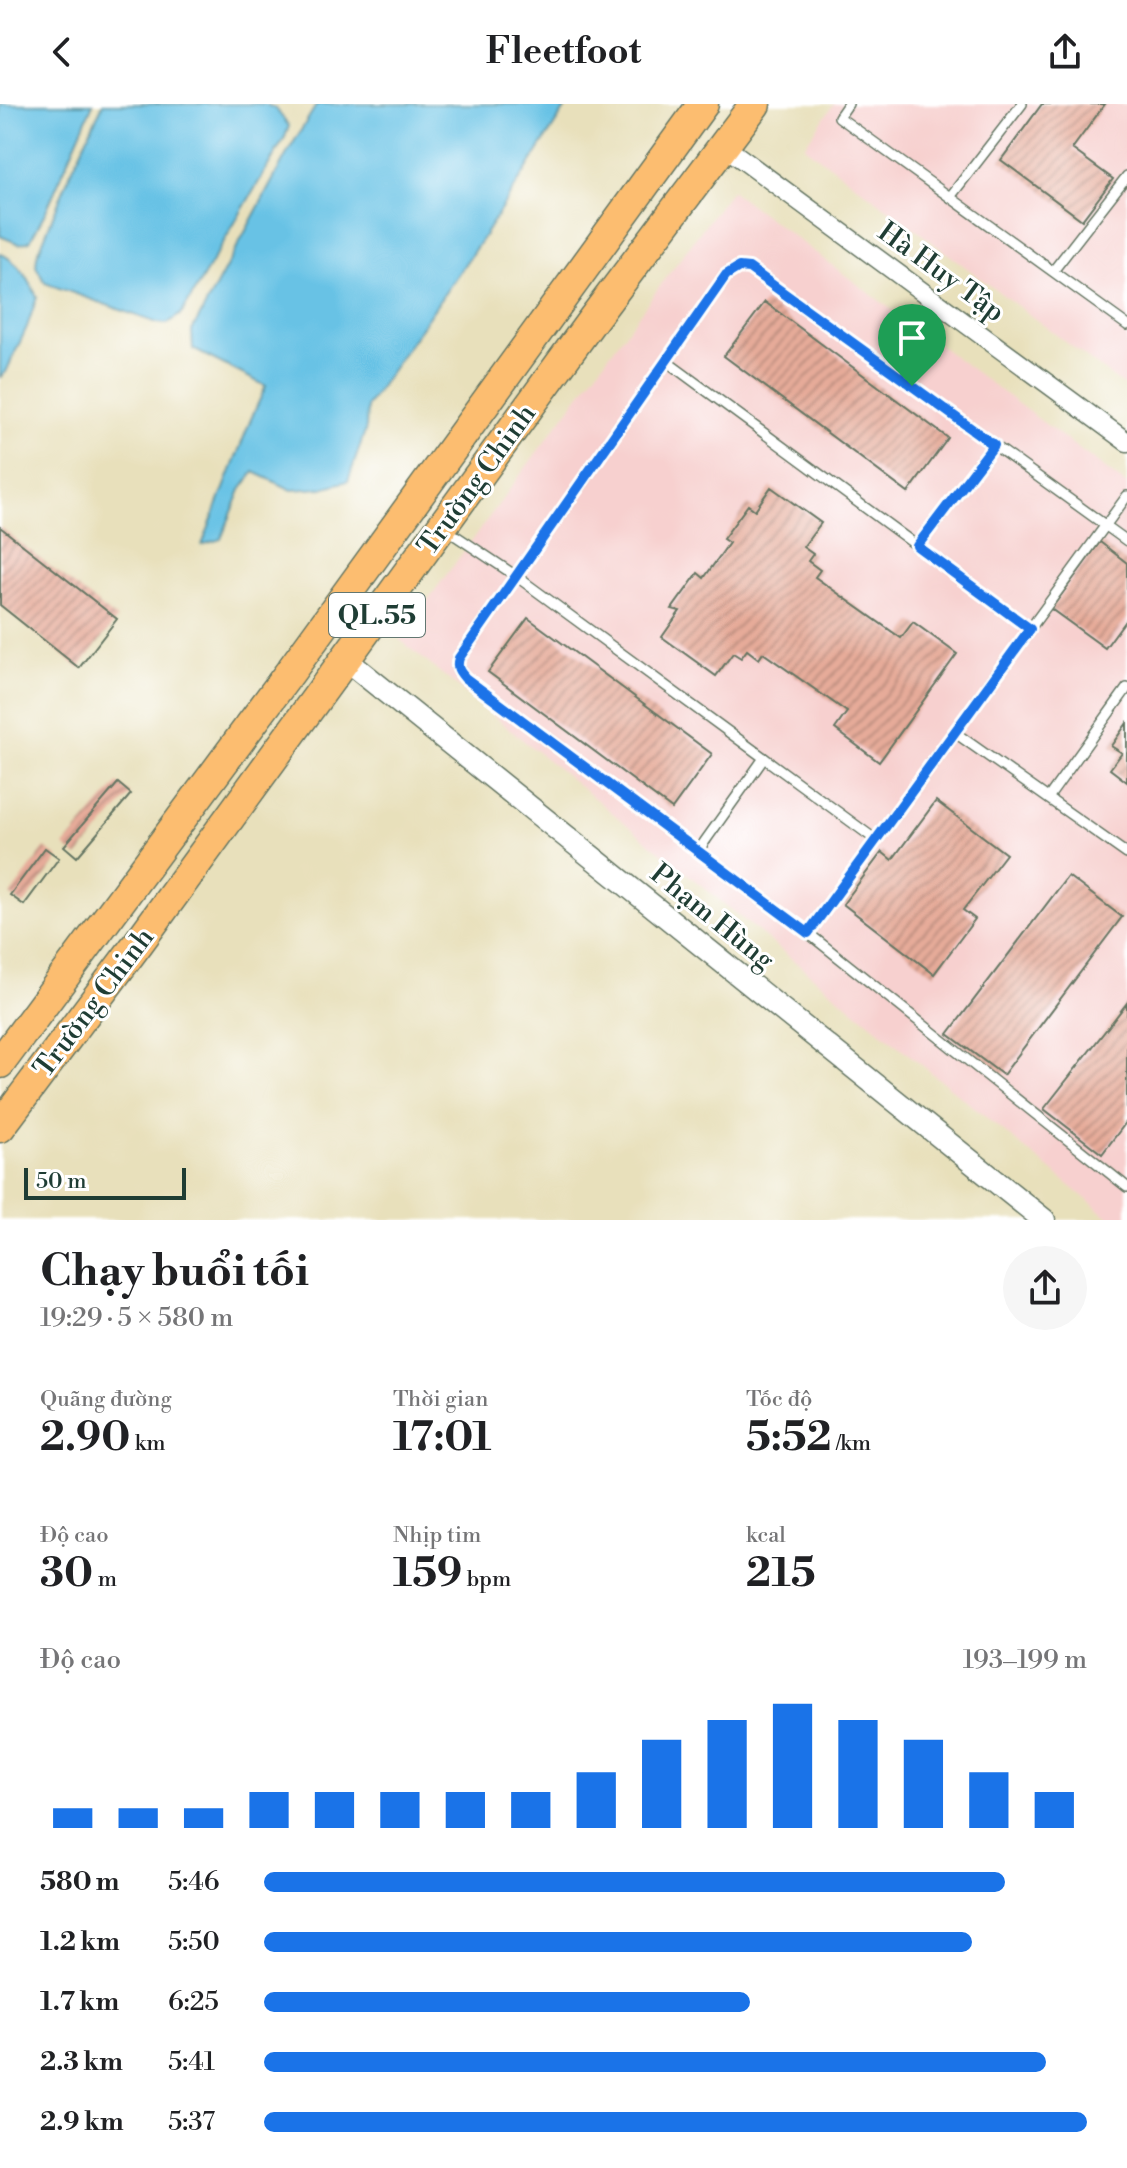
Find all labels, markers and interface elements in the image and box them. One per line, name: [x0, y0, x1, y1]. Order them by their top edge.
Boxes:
icon: back: [40, 30, 84, 74]
text: Fleetfoot: [486, 30, 641, 75]
icon: share: [1043, 30, 1087, 74]
street label: Hà Huy Tập: [871, 214, 1011, 330]
pin: [878, 304, 946, 386]
icon: arrive: [890, 316, 934, 360]
street label: Trường Chinh: [411, 397, 544, 562]
road number: QL.55: [329, 593, 425, 637]
street label: Phạm Hùng: [643, 856, 782, 978]
street label: Trường Chinh: [26, 921, 162, 1085]
scale bar: [24, 1164, 186, 1200]
text: 50 m: [36, 1168, 87, 1195]
text: Chạy buổi tối: [40, 1244, 309, 1299]
button: share: [1003, 1246, 1087, 1330]
text: 19:29 · 5 × 580 m: [40, 1302, 233, 1334]
text: Quãng đường: [40, 1386, 172, 1413]
text: Thời gian: [393, 1386, 488, 1413]
text: Tốc độ: [746, 1386, 812, 1413]
text: 2.90: [40, 1413, 130, 1463]
text: 17:01: [393, 1413, 491, 1463]
text: 5:52: [746, 1413, 832, 1463]
text: km: [130, 1430, 166, 1457]
text: /km: [832, 1430, 871, 1457]
text: Độ cao: [40, 1522, 109, 1549]
text: Nhịp tim: [393, 1522, 481, 1549]
text: kcal: [746, 1522, 786, 1549]
text: 30: [40, 1549, 93, 1599]
text: 159: [393, 1549, 462, 1599]
text: 215: [746, 1549, 815, 1599]
text: m: [93, 1566, 117, 1593]
text: bpm: [462, 1566, 511, 1593]
text: Độ cao: [40, 1644, 121, 1676]
text: 193–199 m: [963, 1644, 1087, 1676]
text: 580 m: [40, 1866, 119, 1898]
text: 5:46: [168, 1866, 219, 1898]
text: 1.2 km: [40, 1926, 120, 1958]
text: 5:50: [168, 1926, 220, 1958]
text: 1.7 km: [40, 1986, 119, 2018]
text: 6:25: [168, 1986, 219, 2018]
text: 2.3 km: [40, 2046, 123, 2078]
text: 5:41: [168, 2046, 215, 2078]
text: 2.9 km: [40, 2106, 124, 2138]
text: 5:37: [168, 2106, 215, 2138]

